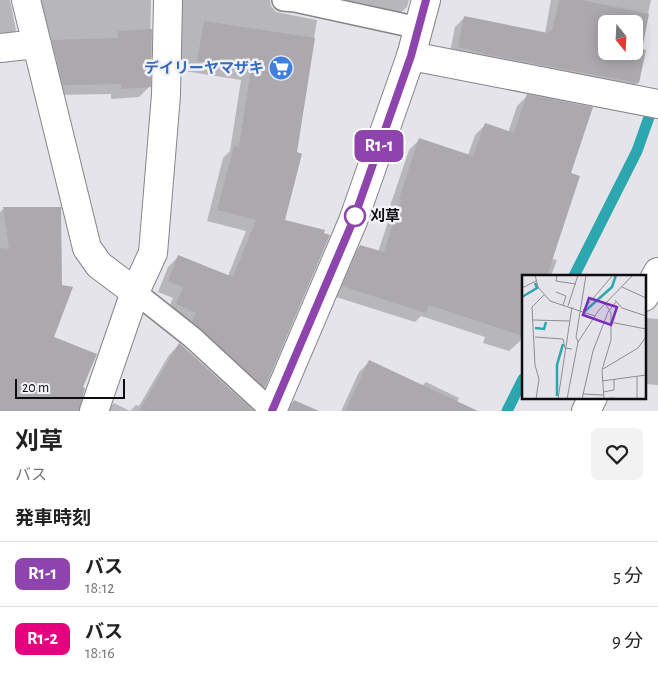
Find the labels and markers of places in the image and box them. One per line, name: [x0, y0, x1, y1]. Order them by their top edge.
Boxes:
supermarket icon: デイリーヤマザキ: [268, 55, 294, 81]
place label: デイリーヤマザキ: [144, 60, 264, 76]
marker: 刈草: [344, 205, 366, 227]
place label: 刈草: [370, 208, 400, 224]

